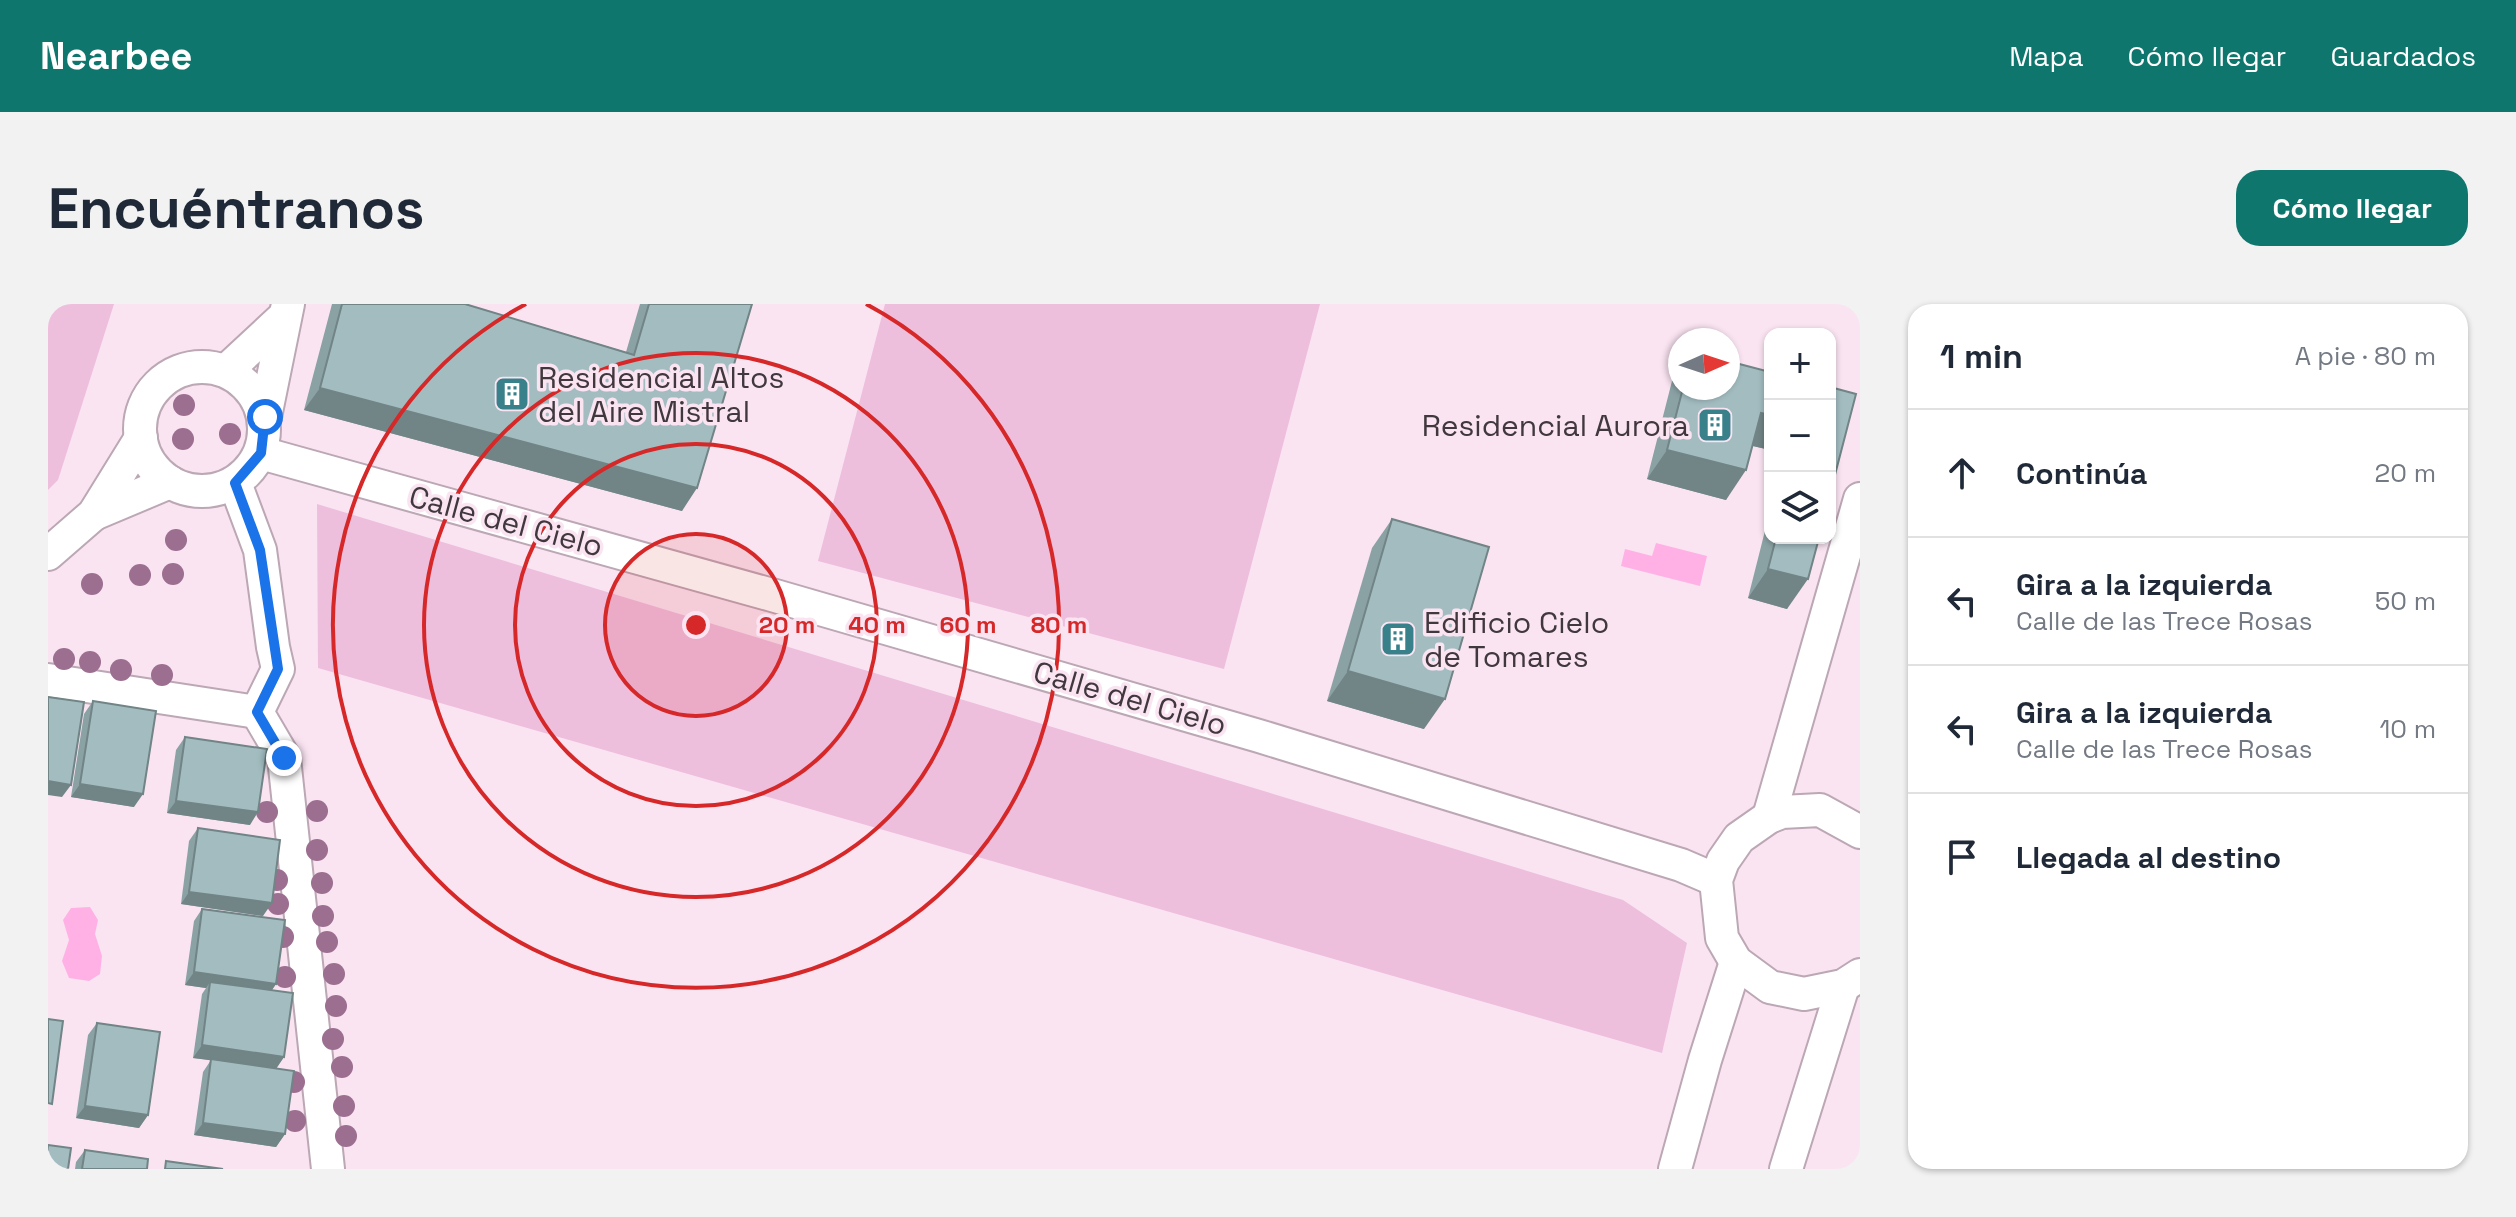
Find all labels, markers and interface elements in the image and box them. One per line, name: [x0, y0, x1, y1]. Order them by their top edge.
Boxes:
text: Nearbee: [40, 32, 193, 80]
text: Mapa: [2009, 38, 2084, 74]
text: Cómo llegar: [2128, 38, 2286, 74]
text: Guardados: [2330, 38, 2476, 74]
button: Cómo llegar: [2236, 170, 2468, 246]
text: Encuéntranos: [48, 173, 424, 244]
north arrow: [1668, 328, 1740, 400]
map controls: [1764, 328, 1836, 544]
button: +: [1764, 328, 1836, 400]
text: 1 min: [1940, 335, 2023, 378]
text: A pie · 80 m: [2295, 339, 2436, 373]
place label: Residencial Altos del Aire Mistral: [538, 358, 784, 431]
building icon: Residencial Altos del Aire Mistral: [493, 375, 531, 413]
route start: [247, 399, 283, 435]
button: −: [1764, 400, 1836, 472]
place label: Residencial Aurora: [1422, 406, 1689, 445]
building icon: Residencial Aurora: [1696, 406, 1734, 444]
icon: ahead: [1940, 451, 1984, 495]
text: Continúa: [2016, 454, 2147, 493]
text: 20 m: [2375, 456, 2436, 490]
button: layers: [1764, 472, 1836, 544]
street label: Calle del Cielo: [405, 476, 607, 566]
text: Gira a la izquierda: [2016, 565, 2272, 604]
icon: left: [1940, 579, 1984, 623]
text: 50 m: [2375, 584, 2436, 618]
place label: Edificio Cielo de Tomares: [1424, 603, 1609, 676]
text: Calle de las Trece Rosas: [2016, 604, 2313, 638]
text: 20 m: [759, 609, 815, 640]
text: 40 m: [848, 609, 906, 640]
text: 60 m: [940, 609, 996, 640]
text: 80 m: [1031, 609, 1087, 640]
centre of rings: [682, 611, 710, 639]
building icon: Edificio Cielo de Tomares: [1379, 620, 1417, 658]
street label: Calle del Cielo: [1029, 652, 1231, 744]
text: Gira a la izquierda: [2016, 693, 2272, 732]
icon: left: [1940, 707, 1984, 751]
text: 10 m: [2379, 712, 2436, 746]
text: Calle de las Trece Rosas: [2016, 732, 2313, 766]
route end: [266, 740, 302, 776]
icon: arrive: [1940, 835, 1984, 879]
text: Llegada al destino: [2016, 838, 2281, 877]

